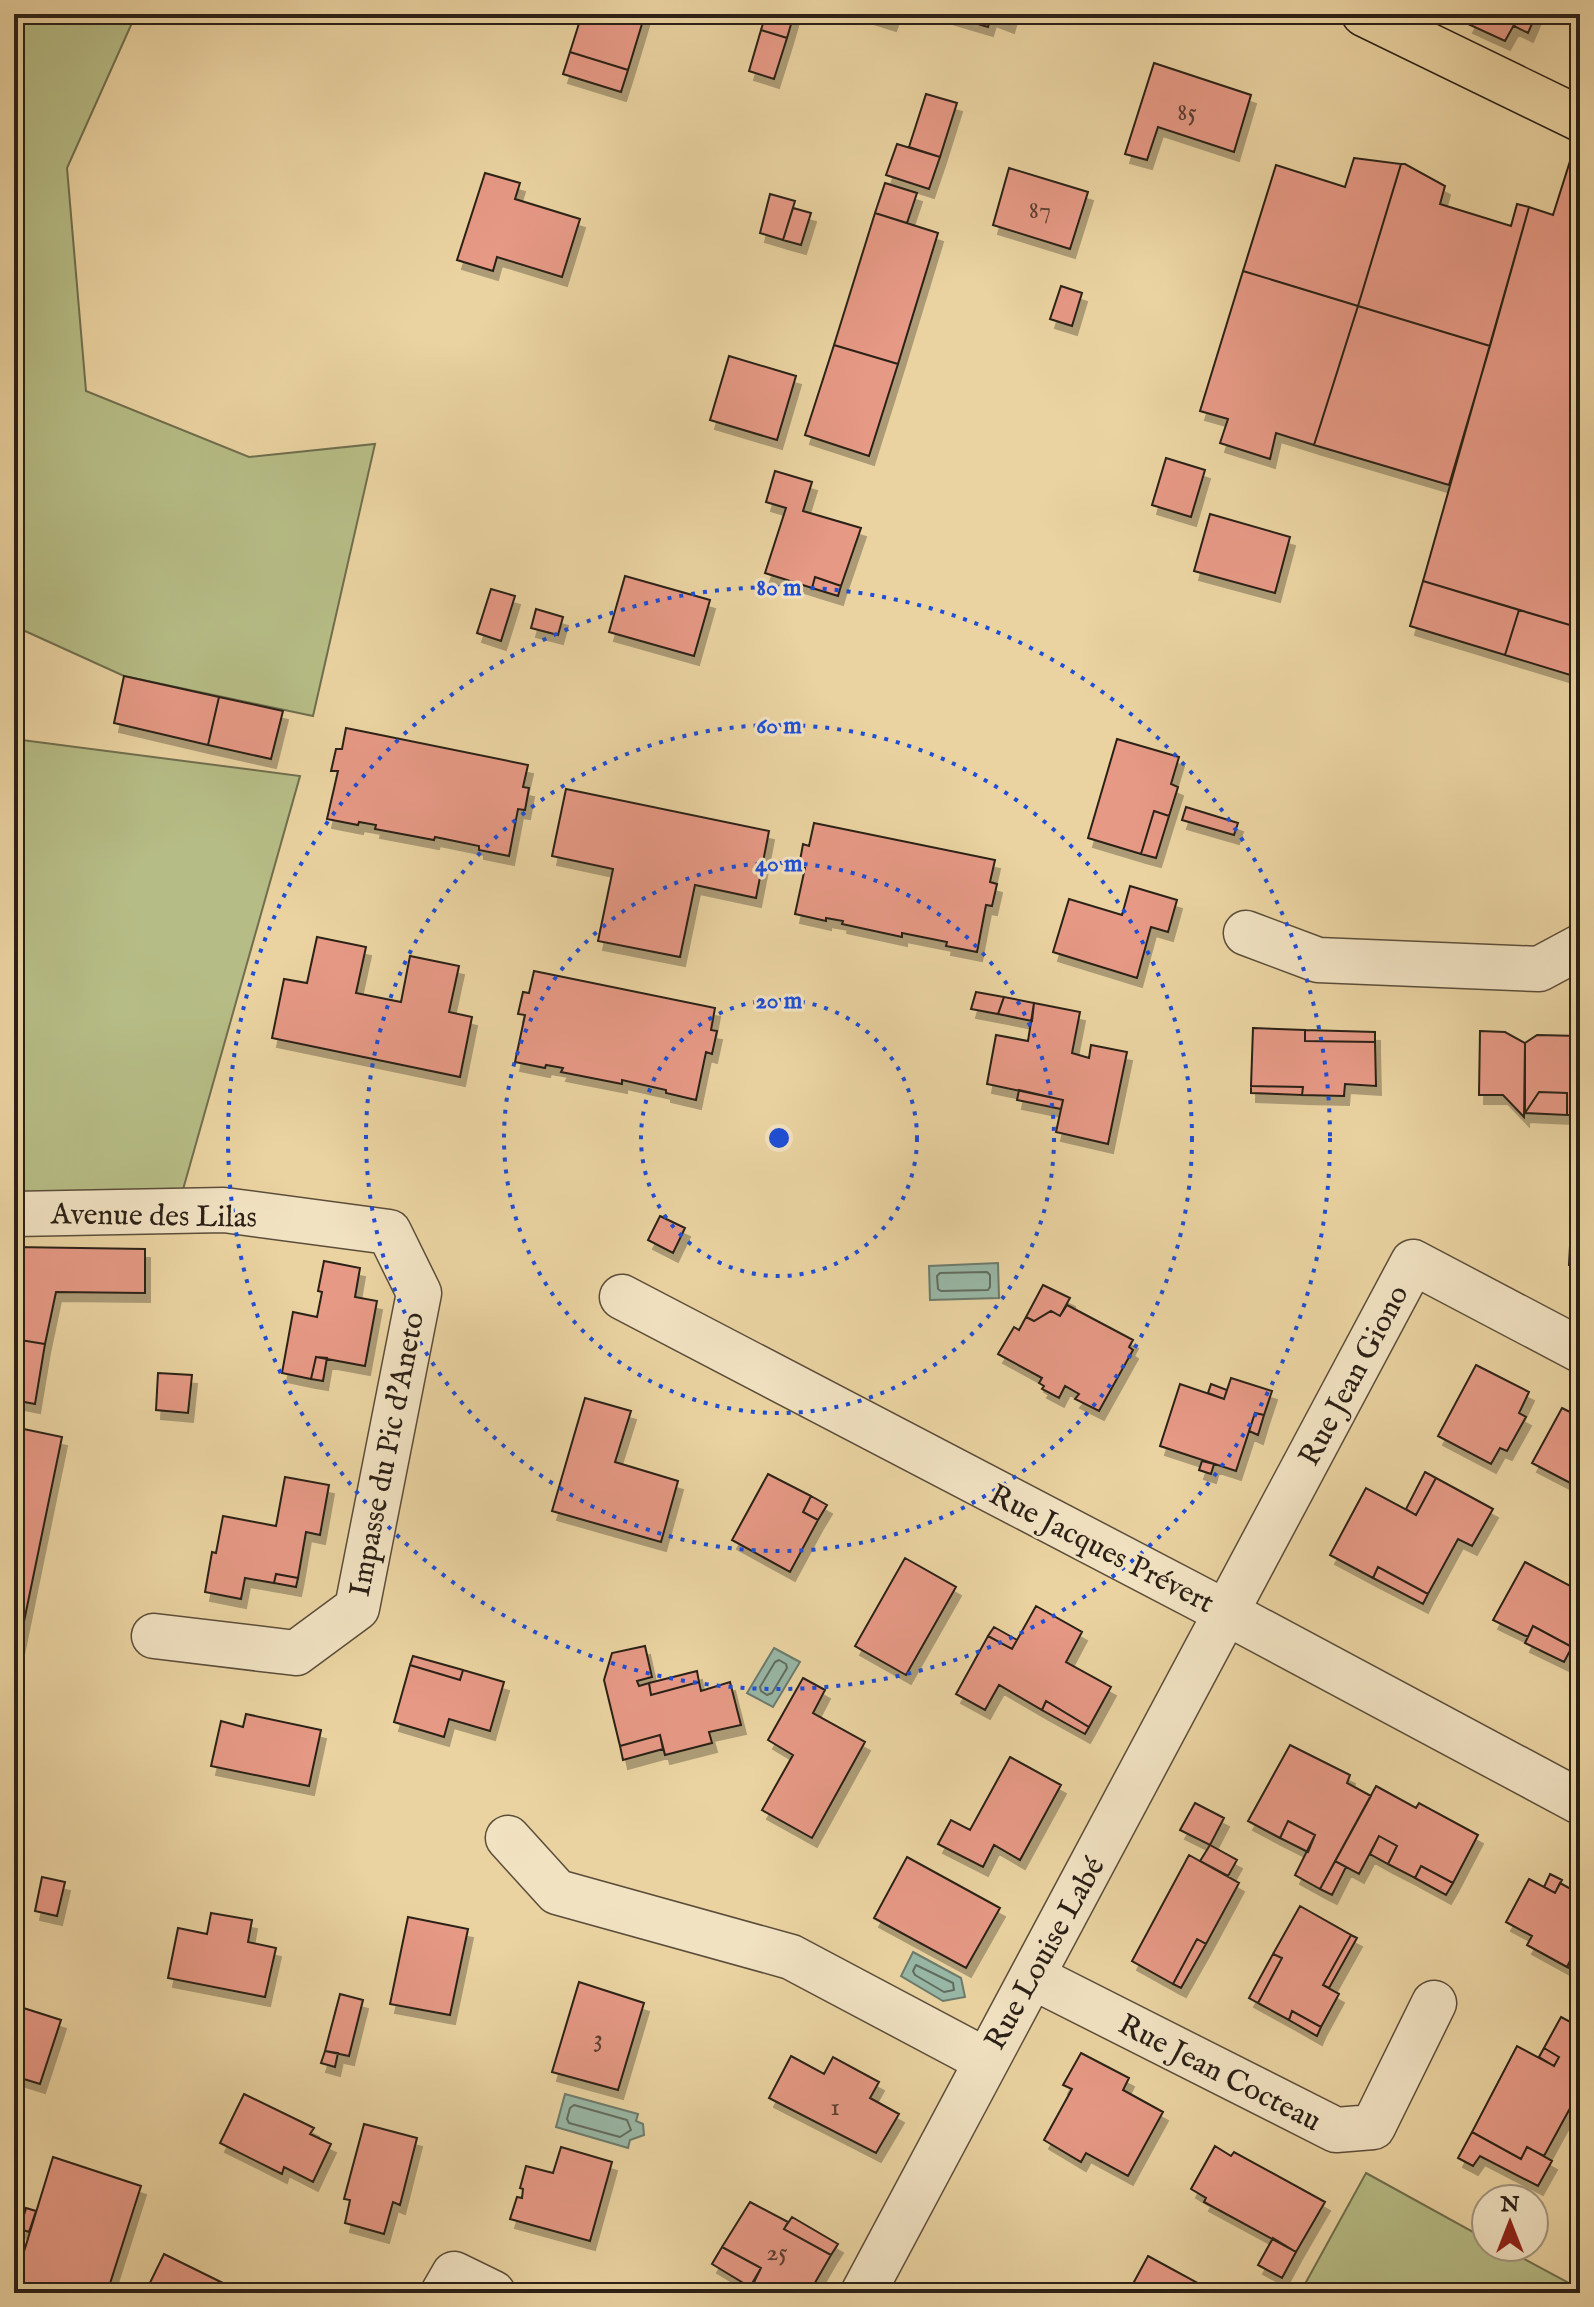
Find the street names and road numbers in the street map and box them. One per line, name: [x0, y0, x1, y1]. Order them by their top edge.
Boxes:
street label: Avenue des Lilas: [50, 1196, 257, 1238]
street label: Rue Jean Giono: [1291, 1279, 1418, 1473]
street label: Impasse du Pic d'Aneto: [342, 1309, 434, 1600]
street label: Rue Jacques Prévert: [982, 1477, 1220, 1623]
street label: Rue Louise Labé: [977, 1851, 1114, 2057]
street label: Rue Jean Cocteau: [1111, 2006, 1327, 2141]

